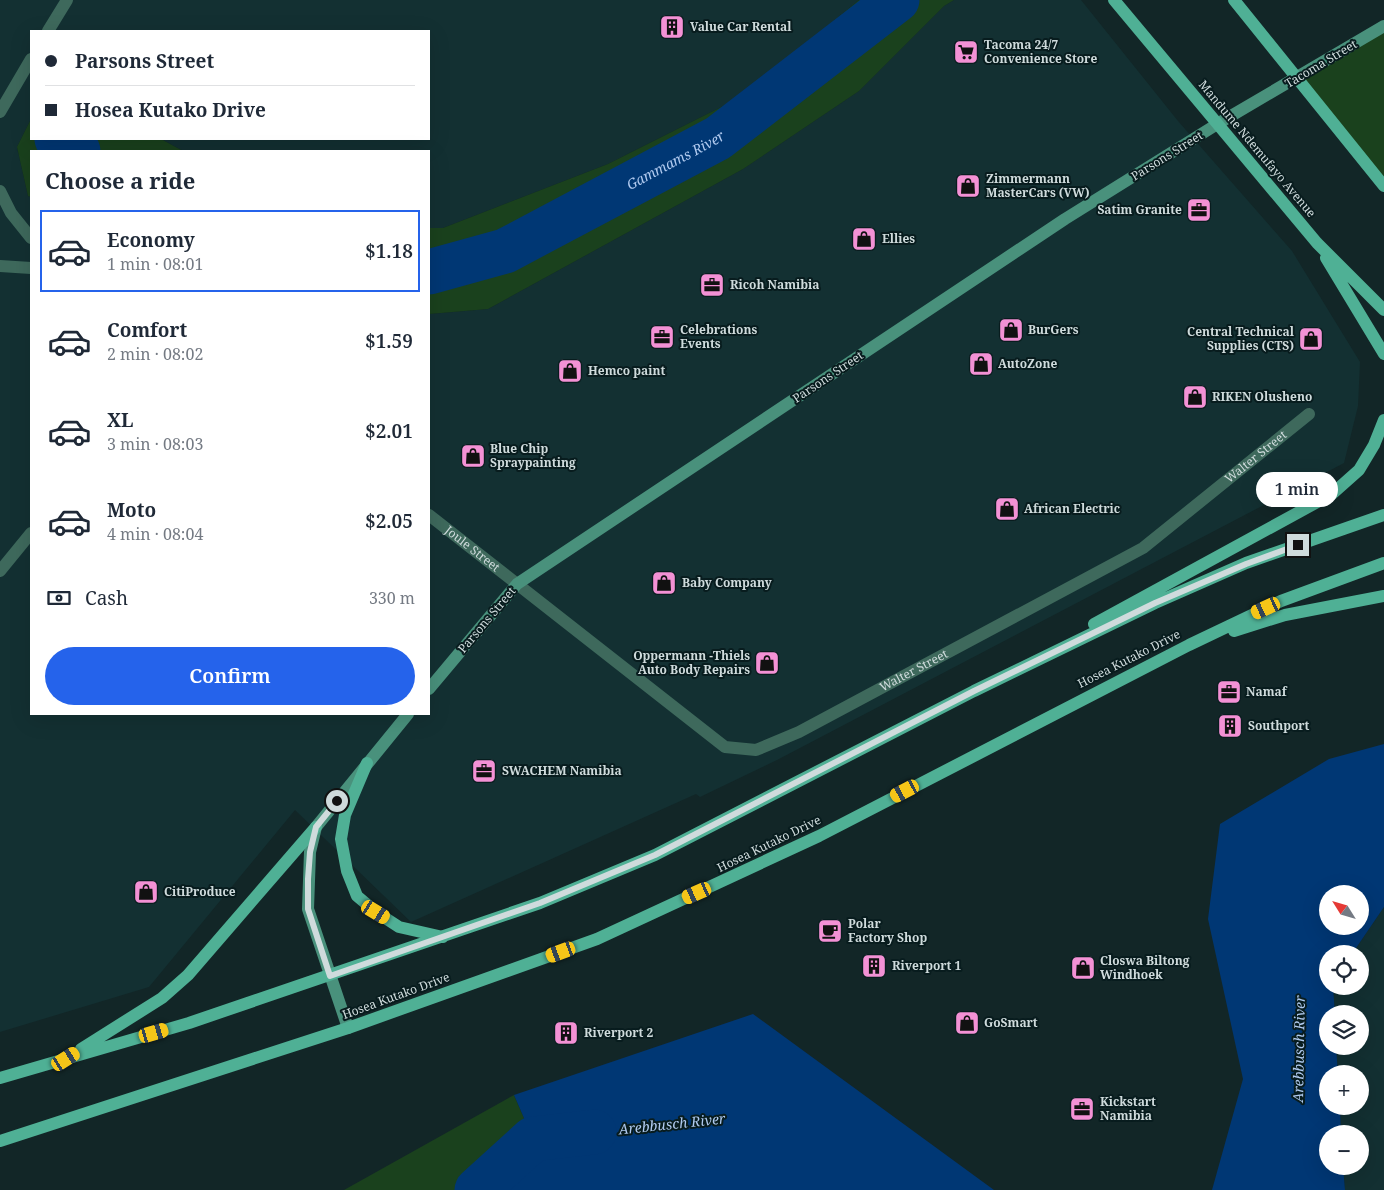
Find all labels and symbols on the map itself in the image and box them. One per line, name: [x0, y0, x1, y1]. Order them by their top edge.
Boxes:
building icon: Value Car Rental: [659, 14, 685, 40]
place label: Value Car Rental: [690, 18, 792, 35]
street label: Tacoma Street: [1282, 35, 1360, 92]
place label: Tacoma 24/7 Convenience Store: [984, 36, 1097, 67]
supermarket icon: Tacoma 24/7 Convenience Store: [953, 39, 979, 65]
street label: Mandume Ndemufayo Avenue: [1195, 76, 1320, 221]
water label: Gammams River: [623, 126, 729, 194]
street label: Parsons Street: [1128, 127, 1206, 184]
place label: Zimmermann MasterCars (VW): [986, 170, 1090, 201]
shop icon: Zimmermann MasterCars (VW): [955, 173, 981, 199]
office icon: Satim Granite: [1186, 197, 1212, 223]
place label: Satim Granite: [1097, 201, 1182, 218]
shop icon: Ellies: [851, 226, 877, 252]
place label: Ellies: [882, 230, 915, 247]
office icon: Ricoh Namibia: [699, 272, 725, 298]
place label: Ricoh Namibia: [730, 276, 820, 293]
shop icon: BurGers: [998, 317, 1024, 343]
place label: Celebrations Events: [680, 321, 757, 352]
place label: BurGers: [1028, 321, 1079, 338]
place label: Central Technical Supplies (CTS): [1187, 323, 1295, 354]
office icon: Celebrations Events: [649, 324, 675, 350]
shop icon: Central Technical Supplies (CTS): [1298, 326, 1324, 352]
street label: Parsons Street: [789, 347, 866, 406]
shop icon: AutoZone: [968, 351, 994, 377]
place label: AutoZone: [998, 355, 1057, 372]
shop icon: Hemco paint: [557, 358, 583, 384]
place label: Hemco paint: [588, 362, 666, 379]
shop icon: RIKEN Olusheno: [1182, 384, 1208, 410]
place label: RIKEN Olusheno: [1212, 388, 1312, 405]
street label: Walter Street: [1221, 426, 1290, 487]
place label: Blue Chip Spraypainting: [490, 440, 576, 471]
shop icon: Blue Chip Spraypainting: [460, 443, 486, 469]
callout: 1 min: [1257, 472, 1339, 508]
shop icon: African Electric: [994, 496, 1020, 522]
place label: African Electric: [1024, 500, 1120, 517]
street label: Joule Street: [441, 521, 504, 575]
route end: [1287, 534, 1309, 556]
shop icon: Baby Company: [651, 570, 677, 596]
place label: Baby Company: [682, 574, 772, 591]
street label: Parsons Street: [454, 583, 519, 656]
car: [1249, 595, 1282, 621]
street label: Hosea Kutako Drive: [1074, 625, 1183, 692]
street label: Walter Street: [876, 645, 951, 695]
place label: Oppermann -Thiels Auto Body Repairs: [633, 647, 750, 678]
shop icon: Oppermann -Thiels Auto Body Repairs: [754, 650, 780, 676]
office icon: Namaf: [1216, 679, 1242, 705]
place label: Namaf: [1246, 683, 1288, 700]
building icon: Southport: [1217, 713, 1243, 739]
place label: Southport: [1248, 717, 1310, 734]
office icon: SWACHEM Namibia: [471, 758, 497, 784]
place label: SWACHEM Namibia: [502, 762, 622, 779]
car: [888, 777, 921, 805]
route start: [326, 790, 348, 812]
street label: Hosea Kutako Drive: [714, 811, 823, 876]
shop icon: CitiProduce: [133, 879, 159, 905]
car: [680, 880, 713, 906]
place label: CitiProduce: [164, 883, 236, 900]
north arrow: [1319, 885, 1369, 935]
car: [359, 898, 392, 926]
place label: Polar Factory Shop: [848, 915, 927, 946]
cafe icon: Polar Factory Shop: [817, 918, 843, 944]
car: [544, 940, 577, 964]
place label: Closwa Biltong Windhoek: [1100, 952, 1190, 983]
building icon: Riverport 1: [861, 953, 887, 979]
shop icon: Closwa Biltong Windhoek: [1070, 955, 1096, 981]
place label: Riverport 1: [892, 957, 962, 974]
street label: Hosea Kutako Drive: [340, 968, 452, 1023]
water label: Arebbusch River: [1288, 995, 1309, 1104]
shop icon: GoSmart: [954, 1010, 980, 1036]
place label: GoSmart: [984, 1014, 1038, 1031]
building icon: Riverport 2: [553, 1020, 579, 1046]
car: [137, 1022, 170, 1044]
place label: Riverport 2: [584, 1024, 654, 1041]
car: [49, 1045, 82, 1073]
place label: Kickstart Namibia: [1100, 1093, 1156, 1124]
office icon: Kickstart Namibia: [1069, 1096, 1095, 1122]
water label: Arebbusch River: [617, 1108, 727, 1139]

